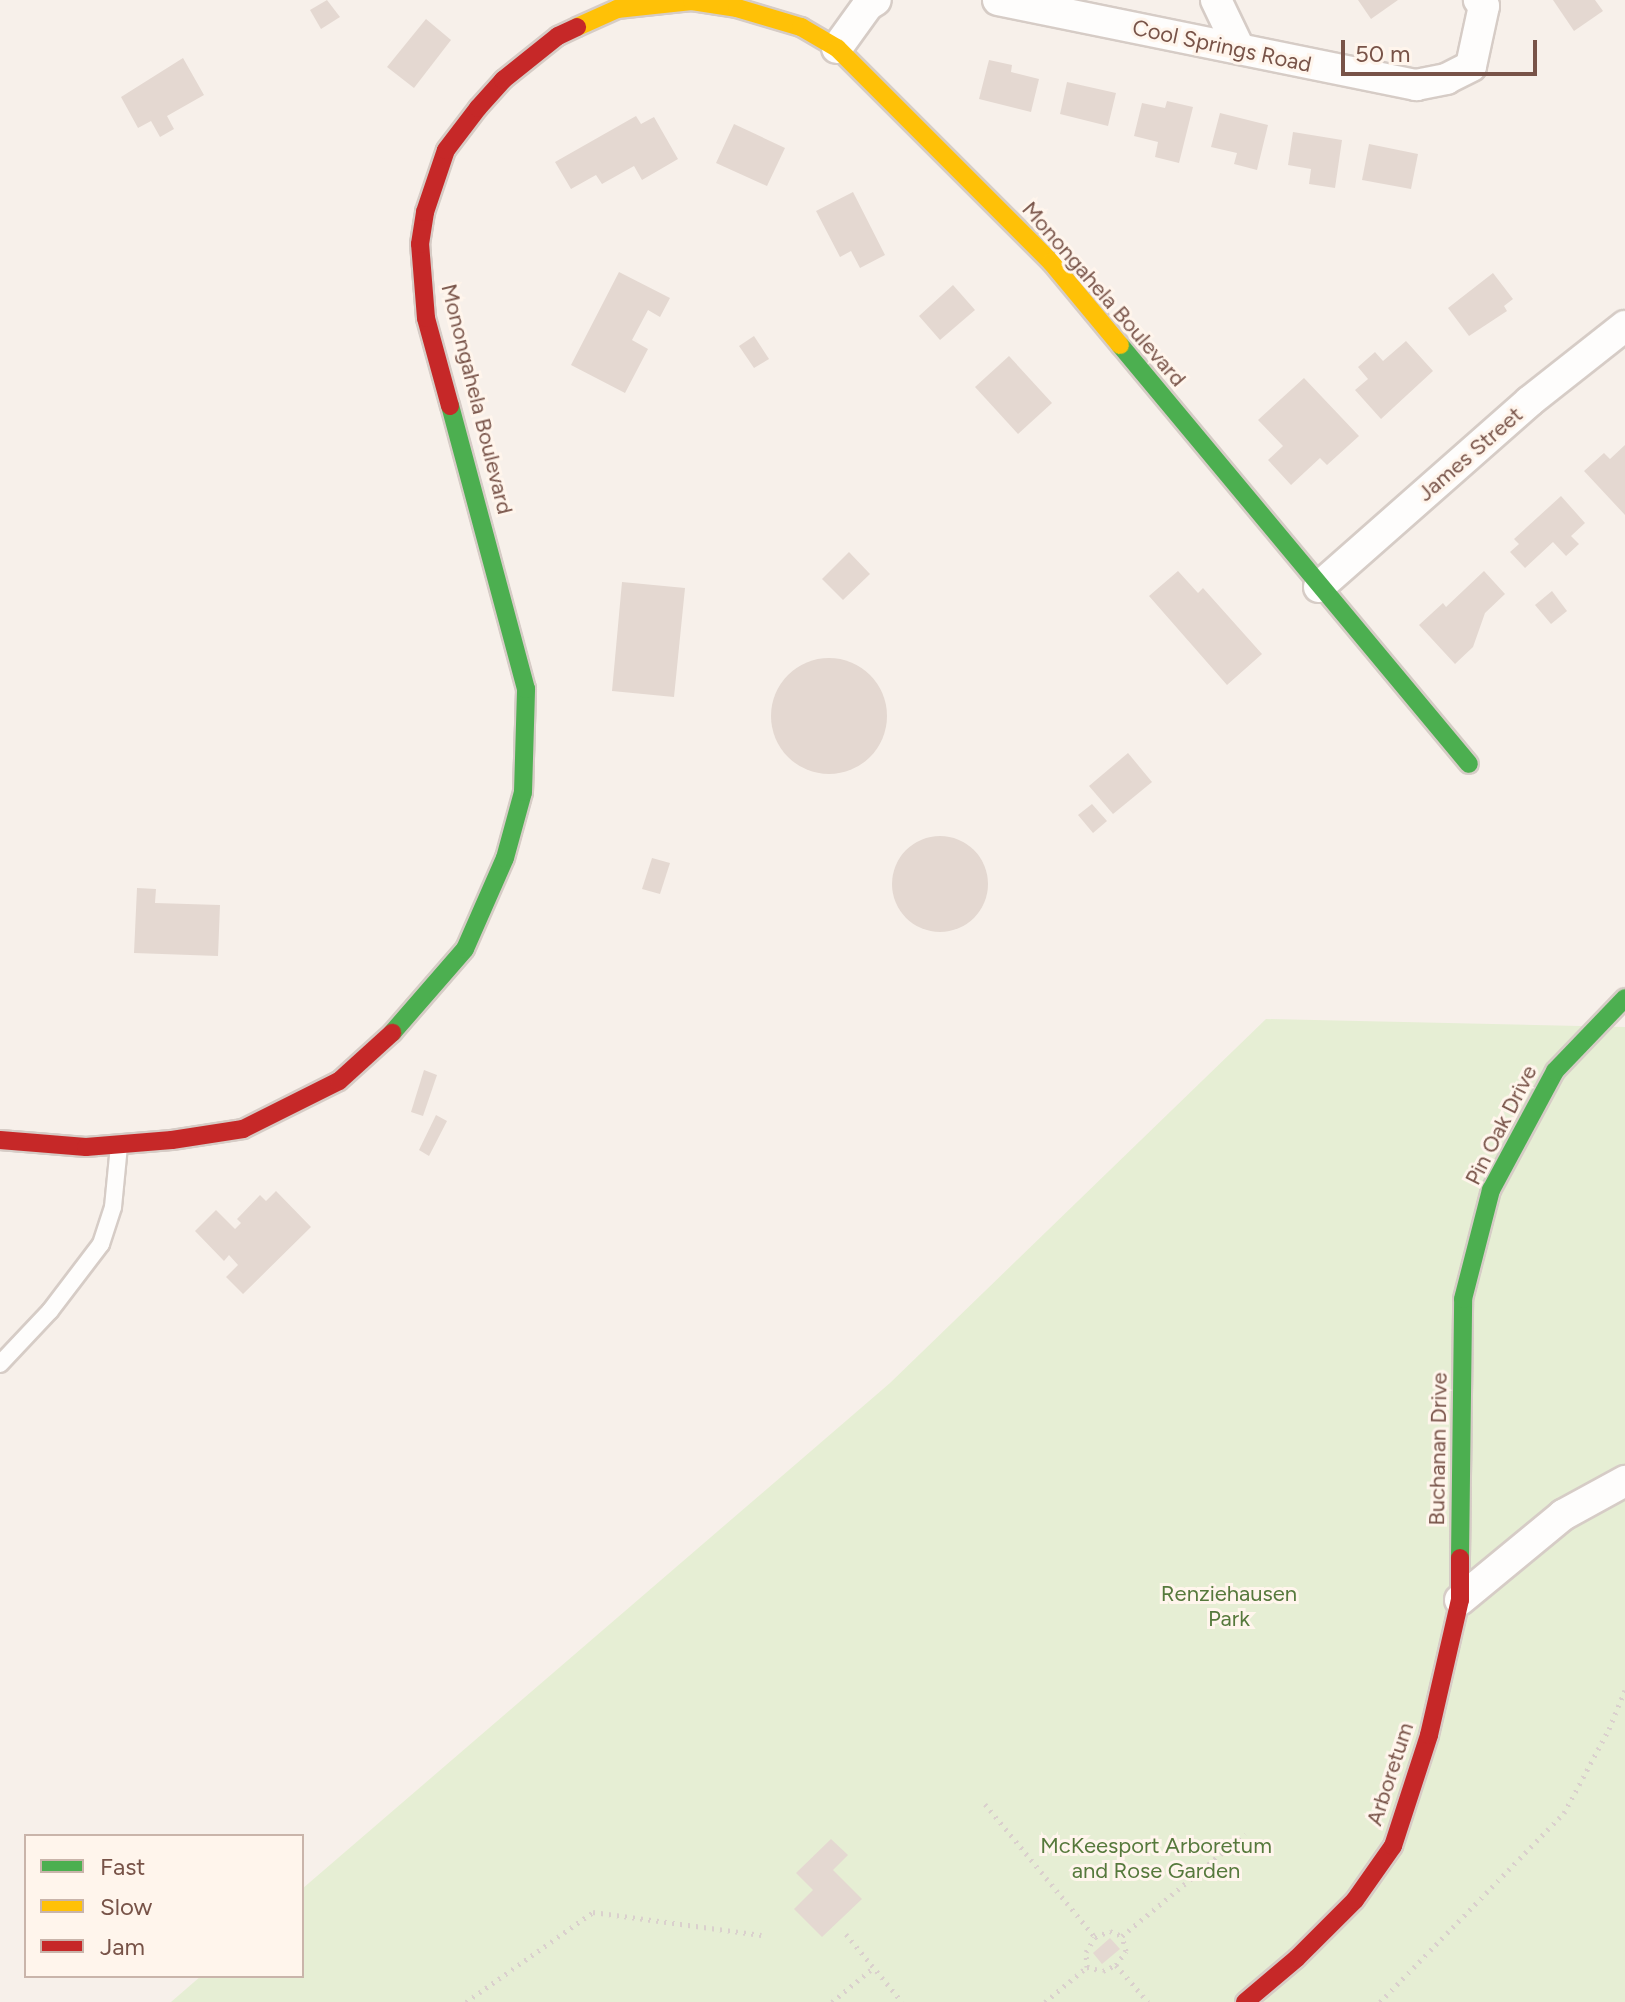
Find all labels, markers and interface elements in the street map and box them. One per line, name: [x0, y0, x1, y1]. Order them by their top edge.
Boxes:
street label: Cool Springs Road: [1130, 14, 1314, 78]
scale bar: [1345, 24, 1541, 74]
text: 50 m: [1355, 39, 1411, 68]
street label: Monongahela Boulevard: [1017, 196, 1191, 392]
street label: Monongahela Boulevard: [436, 281, 518, 517]
street label: James Street: [1412, 401, 1528, 507]
street label: Pin Oak Drive: [1460, 1061, 1542, 1189]
street label: Buchanan Drive: [1423, 1372, 1453, 1526]
park label: Renziehausen Park: [1161, 1580, 1297, 1632]
street label: Arboretum: [1361, 1719, 1419, 1829]
park label: McKeesport Arboretum and Rose Garden: [1040, 1832, 1272, 1884]
legend: [24, 1834, 304, 1978]
text: Fast: [100, 1852, 145, 1881]
text: Slow: [100, 1892, 152, 1921]
text: Jam: [100, 1932, 145, 1961]

